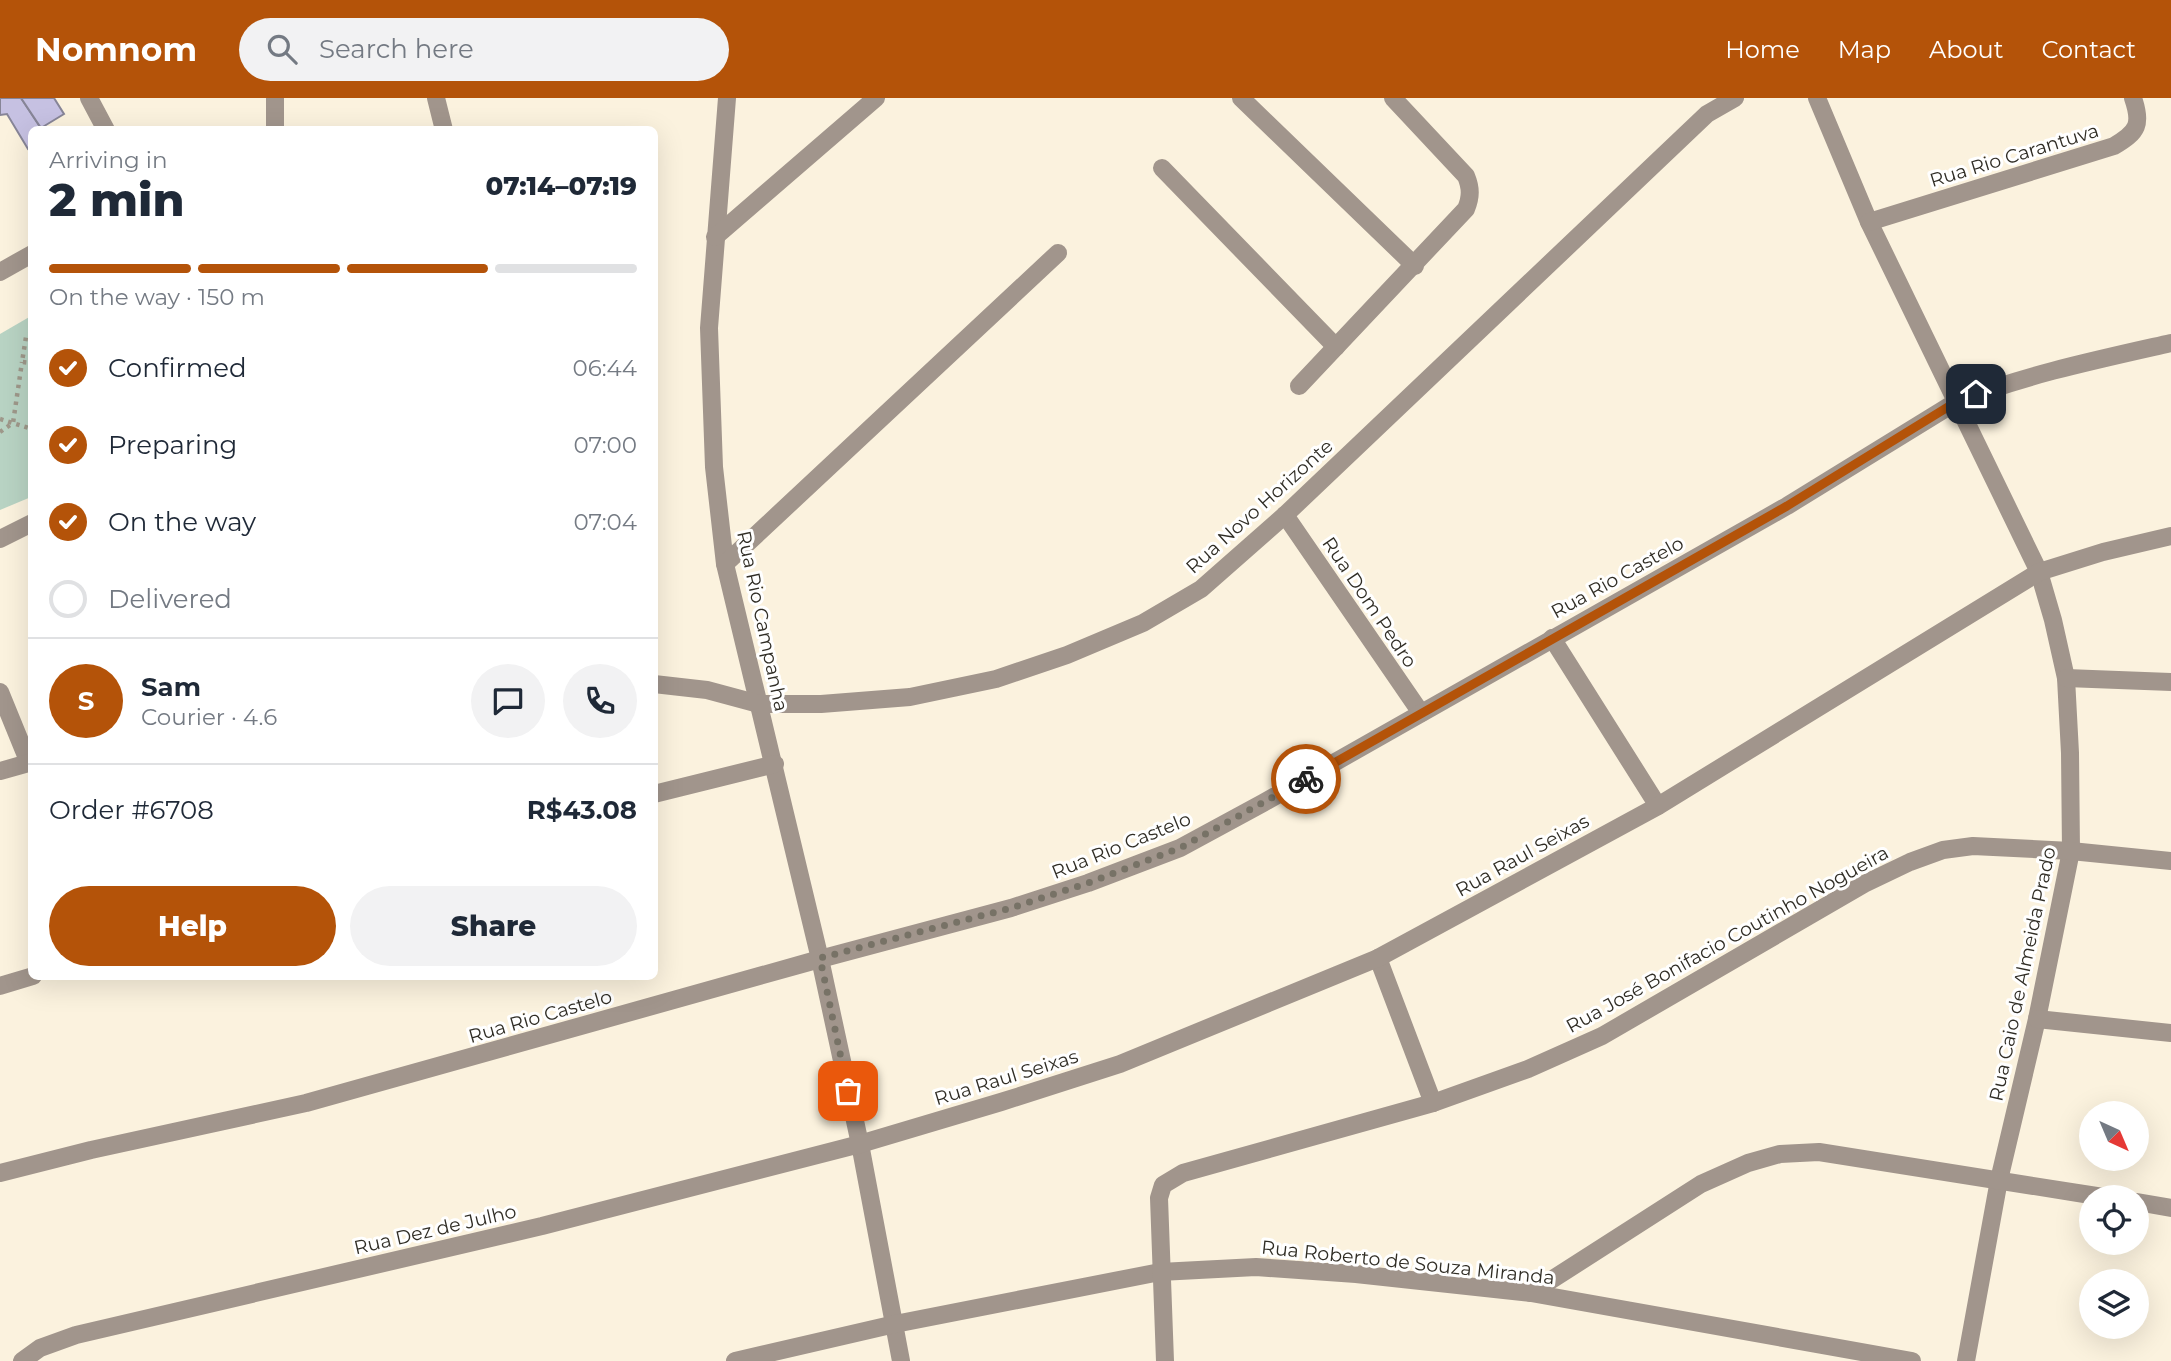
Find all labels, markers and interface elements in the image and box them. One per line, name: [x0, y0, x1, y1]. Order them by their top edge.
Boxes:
search box: [239, 18, 729, 81]
text: Nomnom: [35, 29, 197, 69]
icon: search: [263, 30, 301, 68]
text: Search here: [319, 33, 474, 65]
text: Home: [1725, 35, 1800, 64]
text: Map: [1838, 35, 1891, 64]
text: About: [1929, 35, 2003, 64]
text: Contact: [2041, 35, 2136, 64]
street label: Rua Rio Carantuva: [1927, 119, 2101, 192]
text: Arriving in: [49, 146, 168, 174]
text: 07:14–07:19: [485, 170, 637, 202]
text: 2 min: [49, 171, 184, 228]
text: On the way · 150 m: [49, 283, 265, 311]
icon: check: [49, 349, 87, 387]
text: Confirmed: [108, 352, 247, 384]
text: 06:44: [572, 354, 637, 382]
pin: [1946, 364, 2006, 424]
icon: home: [1957, 375, 1995, 413]
icon: check: [49, 426, 87, 464]
text: Preparing: [108, 429, 237, 461]
text: 07:00: [574, 431, 637, 459]
street label: Rua Novo Horizonte: [1181, 434, 1338, 578]
icon: check: [49, 503, 87, 541]
text: On the way: [108, 506, 256, 538]
text: 07:04: [574, 508, 637, 536]
street label: Rua Rio Campanha: [732, 529, 793, 714]
street label: Rua Rio Castelo: [1547, 531, 1688, 623]
street label: Rua Dom Pedro: [1317, 533, 1422, 672]
text: Delivered: [108, 583, 232, 615]
button: chat: [471, 664, 545, 738]
button: phone: [563, 664, 637, 738]
text: Sam: [141, 671, 201, 703]
text: S: [78, 685, 94, 717]
text: Courier · 4.6: [141, 703, 277, 731]
courier: [1271, 744, 1341, 814]
icon: bike: [1287, 760, 1325, 798]
text: Order #6708: [49, 794, 214, 826]
text: R$43.08: [527, 794, 637, 826]
street label: Rua Rio Castelo: [1048, 807, 1194, 884]
street label: Rua Raul Seixas: [1451, 809, 1593, 902]
street label: Rua José Bonifacio Coutinho Nogueira: [1562, 841, 1892, 1038]
street label: Rua Caio de Almeida Prado: [1984, 845, 2061, 1103]
button: Help: [49, 886, 336, 966]
button: Share: [350, 886, 637, 966]
street label: Rua Rio Castelo: [466, 985, 615, 1048]
street label: Rua Raul Seixas: [931, 1045, 1081, 1110]
pin: [818, 1061, 878, 1121]
icon: bag: [829, 1072, 867, 1110]
north arrow: [2079, 1101, 2149, 1171]
map controls: [2079, 1101, 2149, 1339]
button: locate: [2079, 1185, 2149, 1255]
street label: Rua Dez de Julho: [352, 1200, 519, 1259]
street label: Rua Roberto de Souza Miranda: [1260, 1236, 1556, 1289]
button: layers: [2079, 1269, 2149, 1339]

